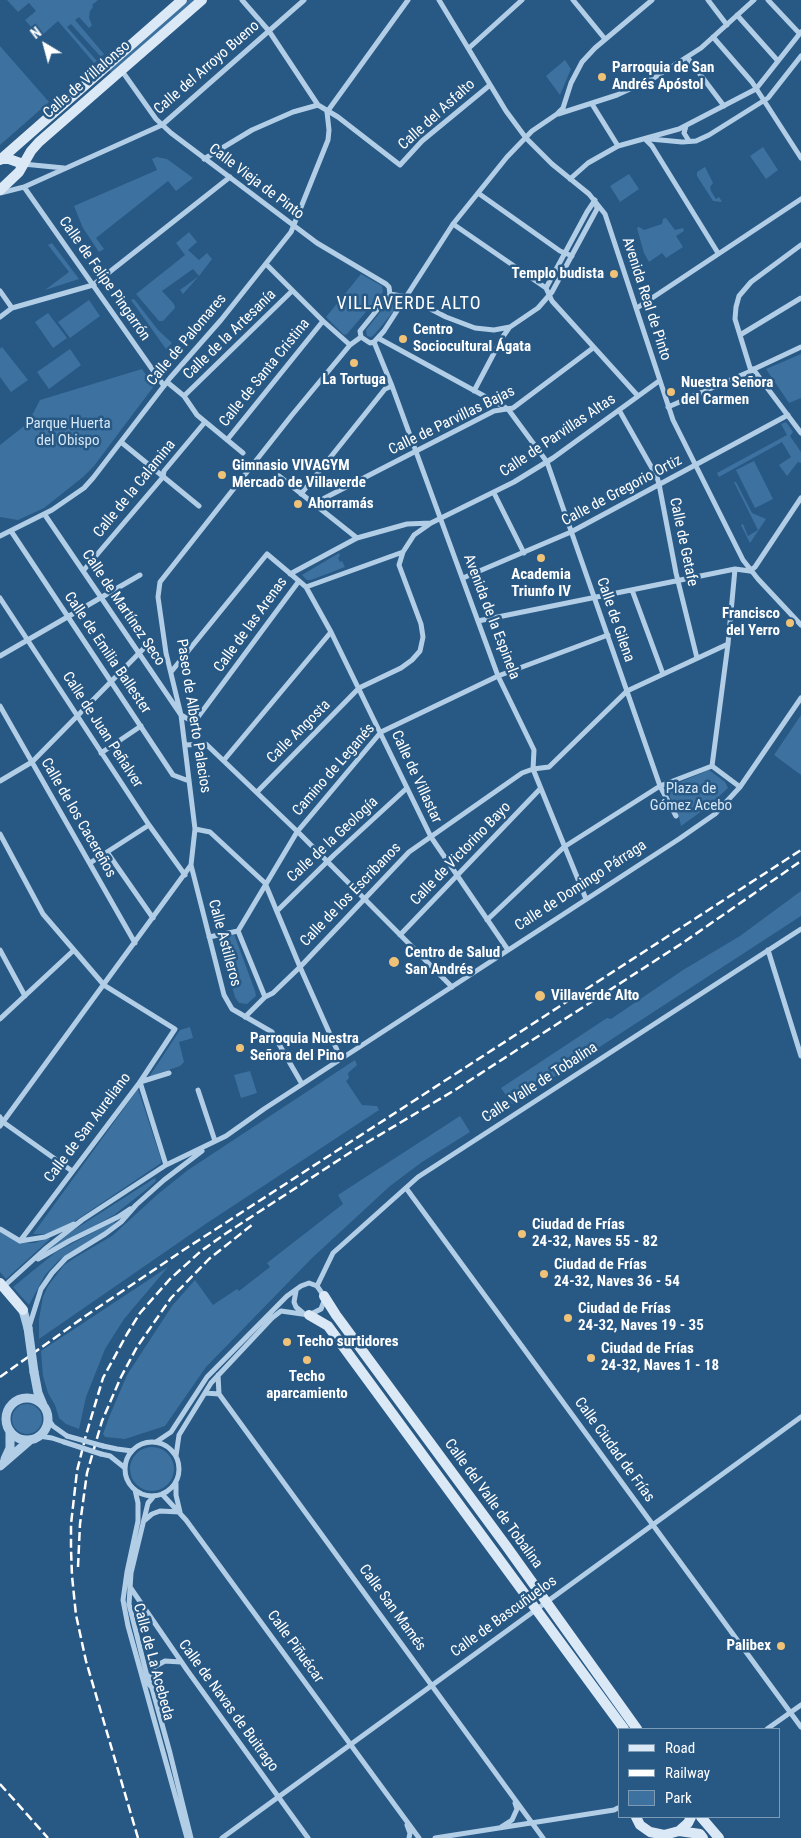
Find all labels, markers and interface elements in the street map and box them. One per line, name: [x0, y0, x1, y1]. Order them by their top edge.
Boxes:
street label: Calle del Arroyo Bueno: [151, 17, 263, 119]
north arrow: [20, 20, 70, 70]
text: N: [28, 24, 44, 42]
street label: Calle de Villalonso: [40, 37, 134, 123]
place label: Parroquia de San Andrés Apóstol: [612, 59, 714, 94]
marker: Parroquia de San Andrés Apóstol: [596, 71, 608, 83]
street label: Calle del Asfalto: [395, 76, 479, 154]
street label: Calle Vieja de Pinto: [205, 140, 307, 224]
street label: Calle de Felipe Pingarrón: [54, 214, 154, 344]
street label: Avenida Real de Pinto: [618, 235, 674, 363]
place label: Templo budista: [512, 265, 604, 283]
marker: Templo budista: [608, 268, 620, 280]
street label: Calle de la Artesanía: [180, 286, 280, 384]
street label: Calle de Palomares: [143, 290, 231, 390]
district label: VILLAVERDE ALTO: [335, 293, 483, 315]
street label: Calle de Santa Cristina: [216, 315, 314, 431]
place label: Centro Sociocultural Ágata: [413, 321, 531, 356]
marker: Centro Sociocultural Ágata: [397, 333, 409, 345]
marker: La Tortuga: [348, 357, 360, 369]
place label: La Tortuga: [322, 371, 386, 389]
place label: Nuestra Señora del Carmen: [681, 374, 773, 409]
street label: Calle de Parvillas Bajas: [386, 383, 518, 459]
marker: Nuestra Señora del Carmen: [665, 386, 677, 398]
street label: Calle de Parvillas Altas: [497, 391, 619, 481]
park label: Parque Huerta del Obispo: [25, 415, 111, 450]
street label: Calle de la Calamina: [90, 436, 180, 542]
street label: Calle de Gregorio Ortiz: [559, 452, 685, 530]
place label: Gimnasio VIVAGYM Mercado de Villaverde: [232, 457, 366, 492]
marker: Gimnasio VIVAGYM Mercado de Villaverde: [216, 469, 228, 481]
place label: Ahorramás: [308, 495, 374, 513]
street label: Calle de Getafe: [665, 496, 701, 588]
marker: Ahorramás: [292, 498, 304, 510]
street label: Calle de Martínez Seco: [78, 547, 168, 669]
street label: Avenida de la Espinela: [459, 552, 523, 682]
marker: Academia Triunfo IV: [535, 552, 547, 564]
place label: Academia Triunfo IV: [511, 566, 571, 601]
street label: Calle de las Arenas: [210, 574, 292, 676]
street label: Calle de Gilena: [592, 575, 638, 665]
street label: Calle de Emilia Ballester: [60, 589, 154, 717]
place label: Francisco del Yerro: [722, 605, 780, 640]
marker: Francisco del Yerro: [784, 617, 796, 629]
street label: Paseo de Alberto Palacios: [172, 638, 214, 794]
street label: Calle de Juan Peñalver: [58, 669, 146, 791]
street label: Calle Angosta: [264, 697, 334, 767]
street label: Camino de Leganés: [289, 720, 379, 820]
street label: Calle de Villastar: [387, 728, 445, 826]
street label: Calle de los Cacereños: [36, 755, 120, 881]
park label: Plaza de Gómez Acebo: [650, 780, 732, 815]
street label: Calle de la Geología: [284, 793, 382, 887]
street label: Calle de Victorino Bayo: [407, 799, 515, 909]
street label: Calle de Domingo Párraga: [512, 837, 650, 935]
street label: Calle de los Escribanos: [297, 839, 405, 951]
street label: Calle Astilleros: [204, 898, 244, 988]
place label: Centro de Salud San Andrés: [405, 944, 500, 979]
marker: Centro de Salud San Andrés: [387, 955, 401, 969]
place label: Villaverde Alto: [551, 987, 639, 1005]
marker: Villaverde Alto: [533, 989, 547, 1003]
place label: Parroquia Nuestra Señora del Pino: [250, 1030, 359, 1065]
street label: Calle Valle de Tobalina: [479, 1039, 601, 1127]
marker: Parroquia Nuestra Señora del Pino: [234, 1042, 246, 1054]
street label: Calle de San Aureliano: [41, 1070, 135, 1186]
place label: Ciudad de Frías 24-32, Naves 55 - 82: [532, 1216, 658, 1251]
marker: Ciudad de Frías 24-32, Naves 55 - 82: [516, 1228, 528, 1240]
place label: Ciudad de Frías 24-32, Naves 36 - 54: [554, 1256, 680, 1291]
marker: Ciudad de Frías 24-32, Naves 36 - 54: [538, 1268, 550, 1280]
place label: Ciudad de Frías 24-32, Naves 19 - 35: [578, 1300, 704, 1335]
marker: Ciudad de Frías 24-32, Naves 19 - 35: [562, 1312, 574, 1324]
place label: Techo surtidores: [297, 1333, 398, 1351]
marker: Techo surtidores: [281, 1336, 293, 1348]
place label: Ciudad de Frías 24-32, Naves 1 - 18: [601, 1340, 719, 1375]
marker: Ciudad de Frías 24-32, Naves 1 - 18: [585, 1352, 597, 1364]
marker: Techo aparcamiento: [301, 1354, 313, 1366]
place label: Techo aparcamiento: [266, 1368, 348, 1403]
street label: Calle Ciudad de Frías: [570, 1394, 658, 1506]
street label: Calle del Valle de Tobalina: [440, 1436, 546, 1572]
street label: Calle San Mamés: [355, 1561, 429, 1655]
street label: Calle de Bascuñuelos: [447, 1572, 561, 1662]
street label: Calle de La Acebeda: [129, 1602, 177, 1722]
street label: Calle Piñuécar: [263, 1607, 327, 1687]
street label: Calle de Navas de Buitrago: [174, 1637, 282, 1775]
place label: Palibex: [727, 1637, 771, 1655]
marker: Palibex: [775, 1640, 787, 1652]
legend: [618, 1728, 781, 1818]
text: Road: [665, 1739, 695, 1757]
text: Railway: [665, 1764, 710, 1782]
text: Park: [665, 1789, 692, 1807]

